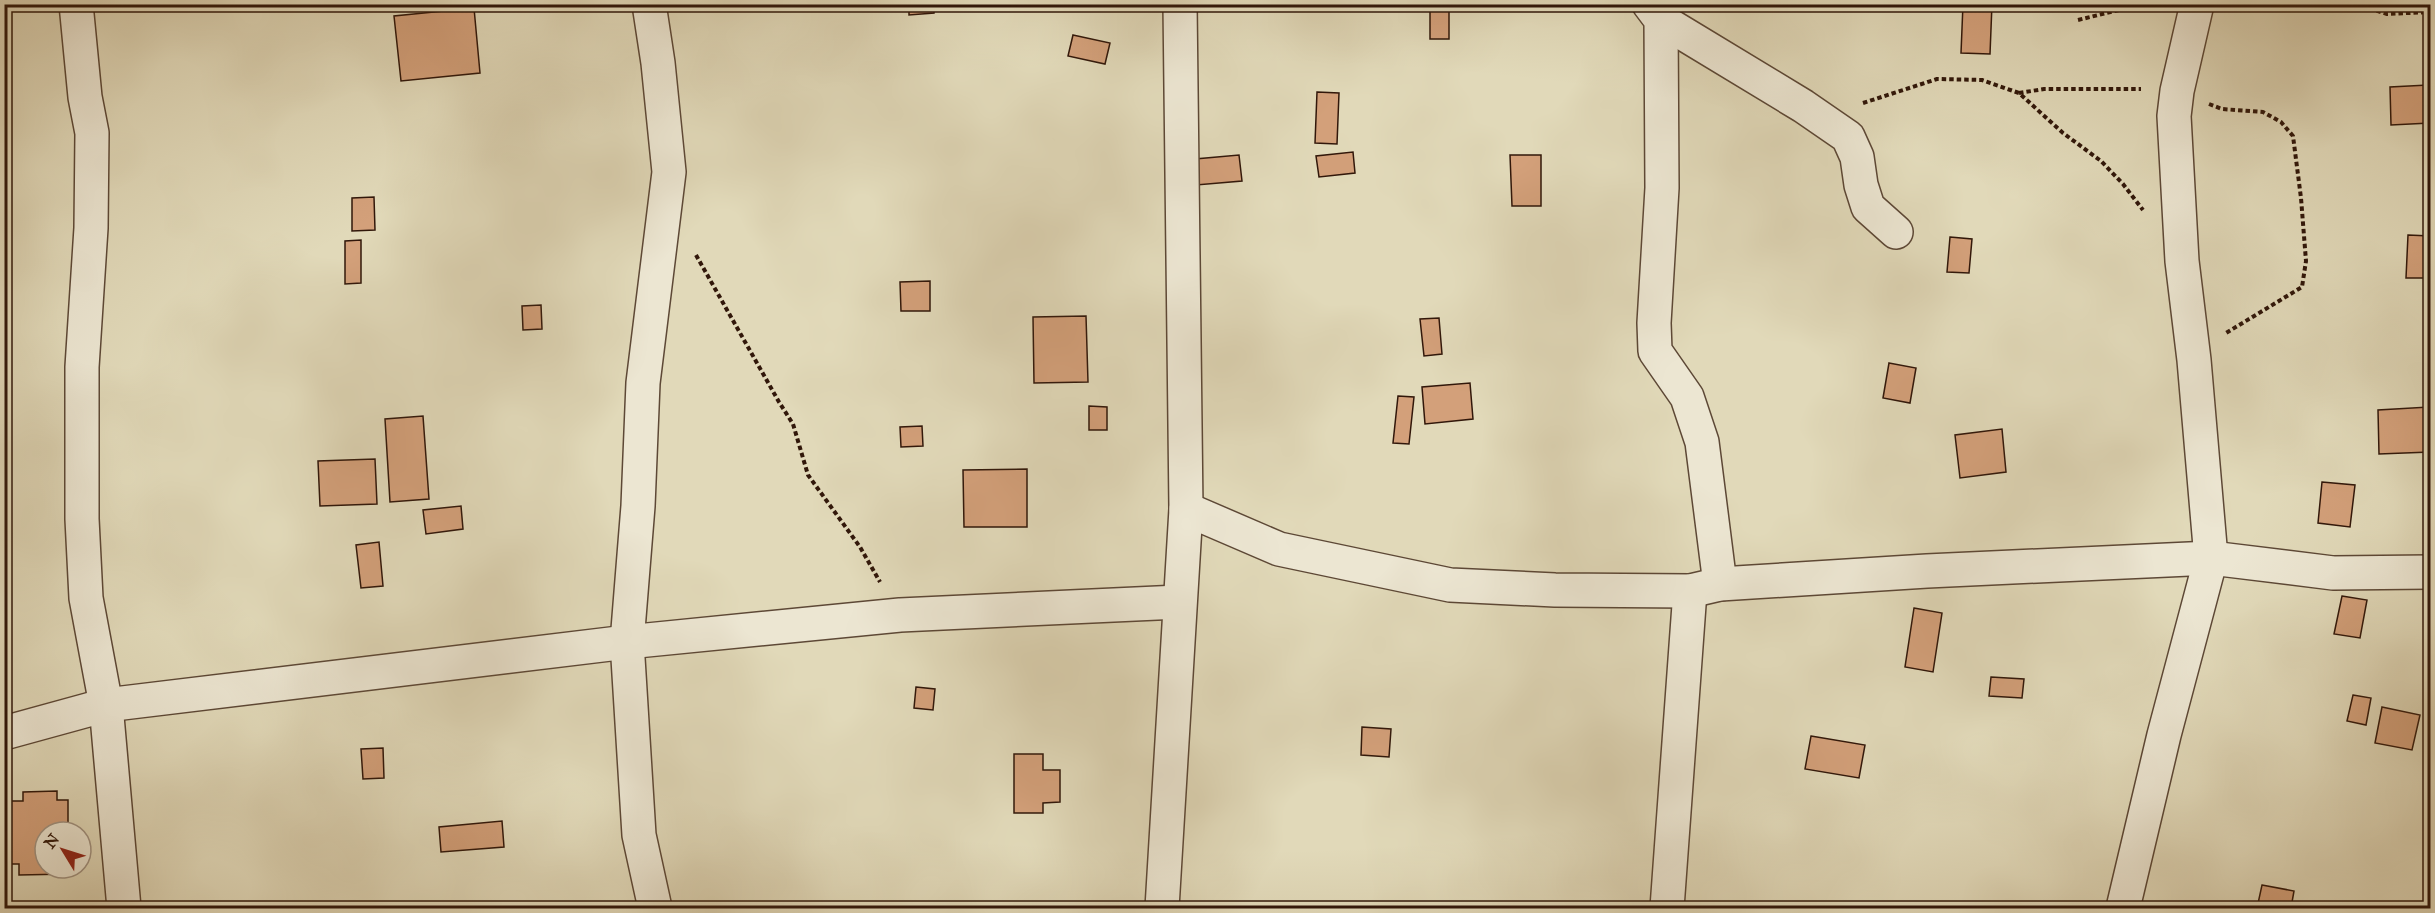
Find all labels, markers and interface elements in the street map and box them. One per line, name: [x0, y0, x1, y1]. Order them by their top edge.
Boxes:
north arrow: [33, 820, 93, 880]
text: N: [40, 830, 63, 852]

